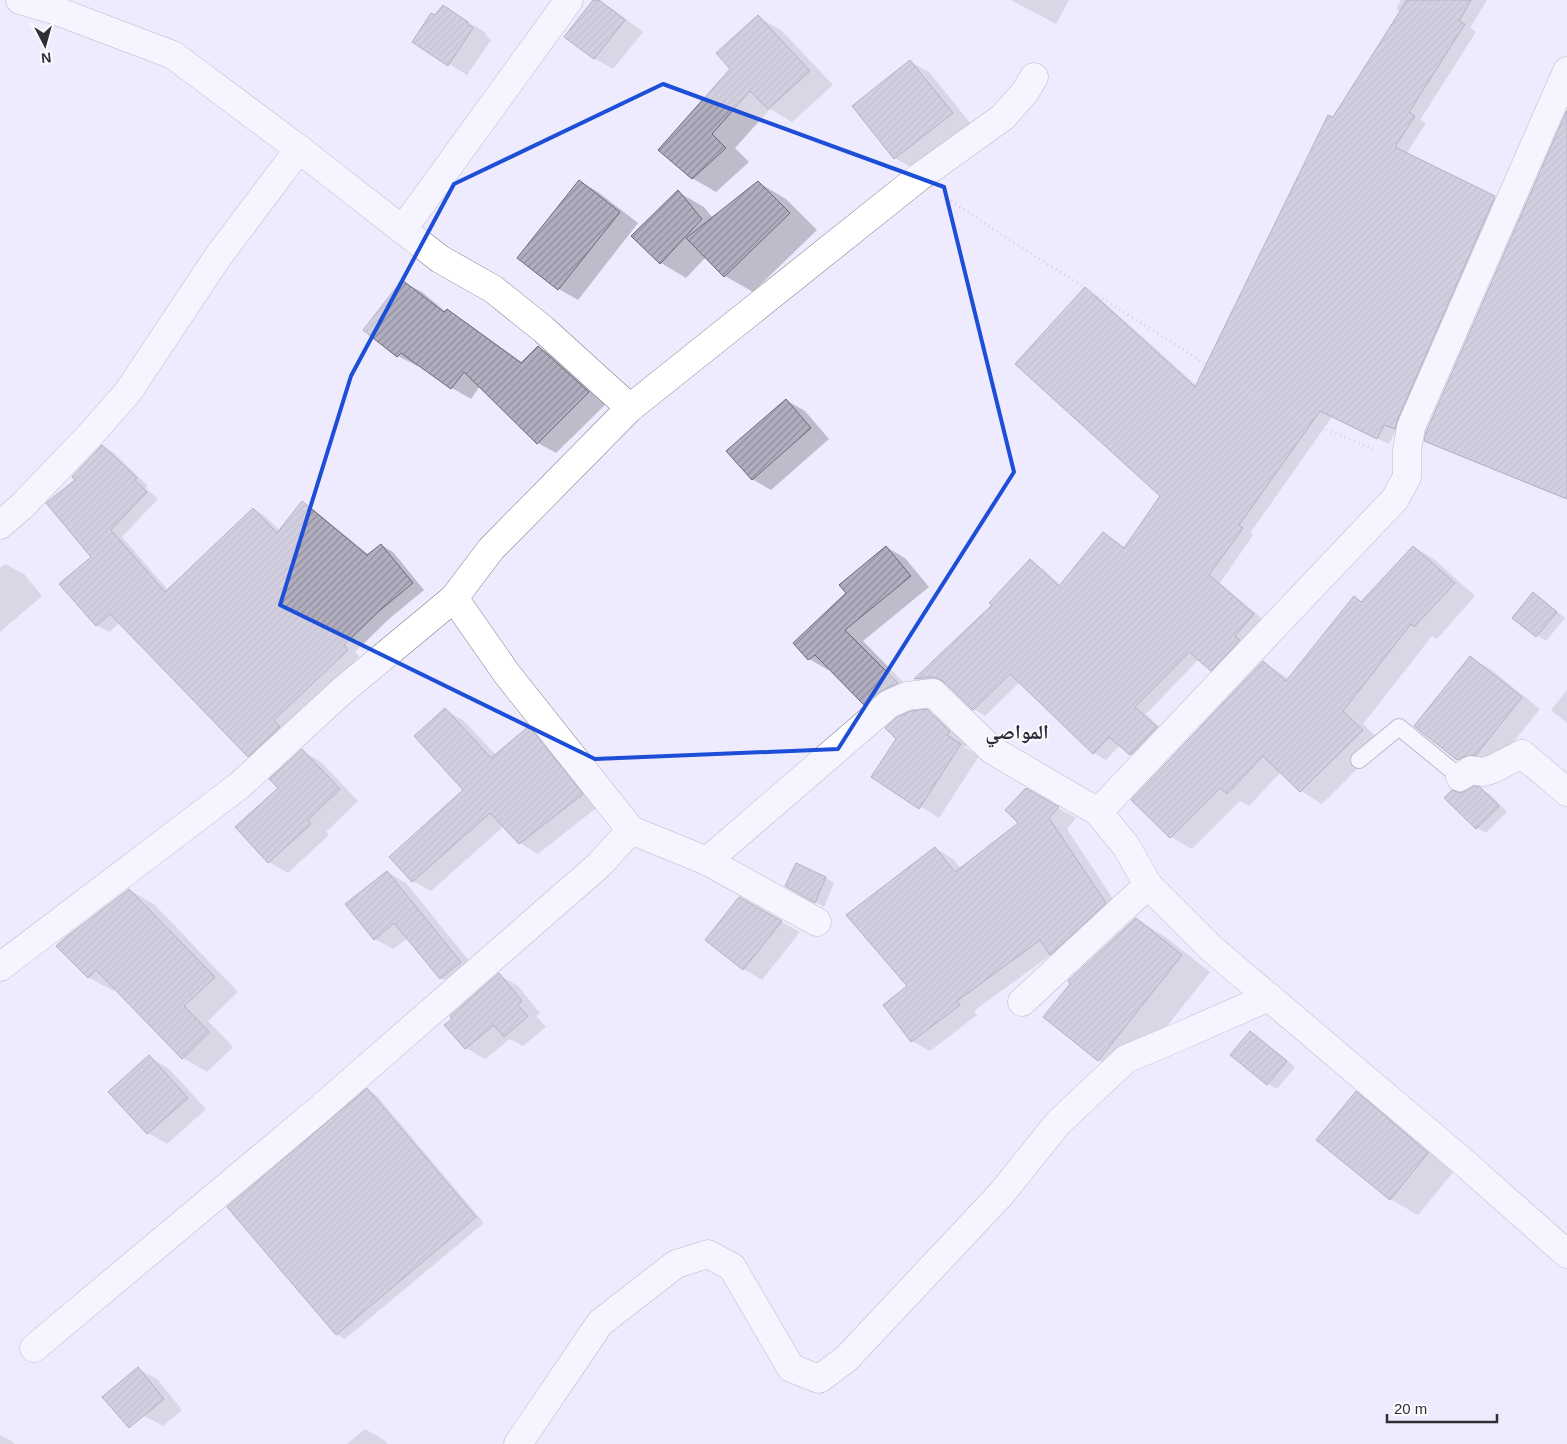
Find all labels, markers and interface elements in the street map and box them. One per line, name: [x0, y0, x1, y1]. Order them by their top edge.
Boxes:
north arrow: [20, 20, 70, 70]
text: N: [40, 49, 52, 66]
district label: المواصي: [985, 721, 1049, 748]
scale bar: [1387, 1392, 1497, 1424]
text: 20 m: [1394, 1400, 1427, 1417]

